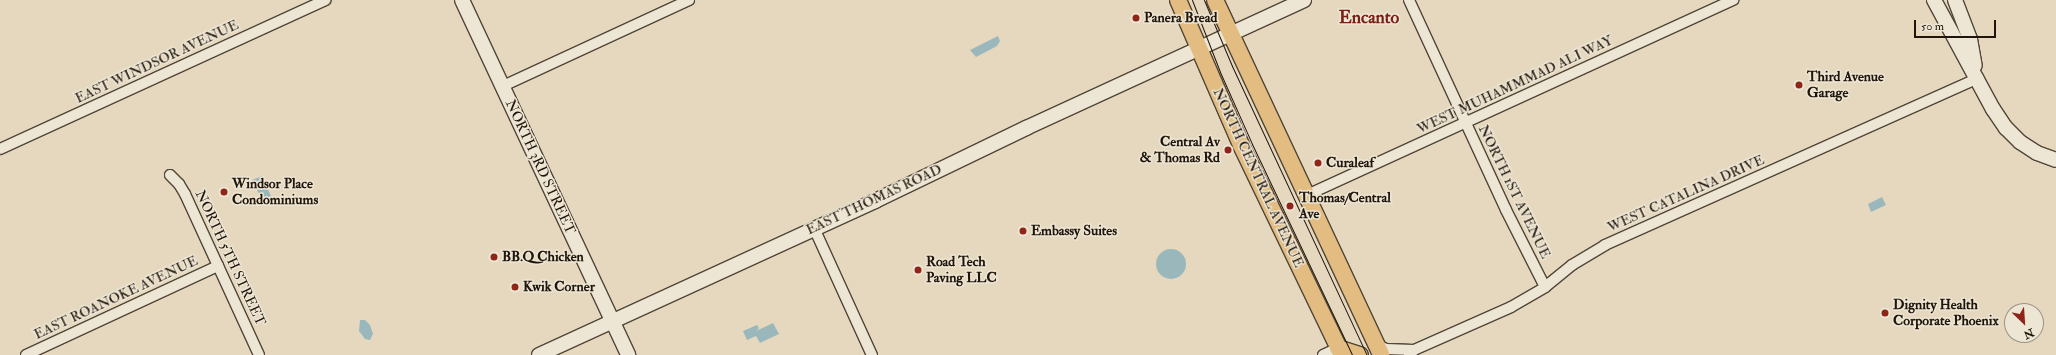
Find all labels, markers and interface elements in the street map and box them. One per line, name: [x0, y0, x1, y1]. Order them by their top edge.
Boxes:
district label: Encanto: [1339, 7, 1399, 29]
place label: Panera Bread: [1144, 10, 1217, 26]
scale bar: [1916, 12, 1998, 38]
marker: Panera Bread: [1131, 13, 1141, 23]
street label: EAST WINDSOR AVENUE: [73, 17, 241, 107]
text: 50 m: [1921, 19, 1944, 34]
street label: WEST MUHAMMMAD ALI WAY: [1414, 32, 1616, 138]
place label: Third Avenue Garage: [1807, 69, 1884, 102]
marker: Third Avenue Garage: [1794, 80, 1804, 90]
street label: NORTH CENTRAL AVENUE: [1209, 86, 1307, 270]
street label: NORTH 3RD STREET: [501, 97, 579, 237]
street label: NORTH 1ST AVENUE: [1474, 122, 1554, 262]
place label: Central Av & Thomas Rd: [1140, 134, 1220, 166]
marker: Central Av & Thomas Rd: [1223, 145, 1233, 155]
street label: WEST CATALINA DRIVE: [1605, 152, 1767, 236]
place label: Curaleaf: [1326, 155, 1374, 171]
marker: Curaleaf: [1313, 158, 1323, 168]
street label: EAST THOMAS ROAD: [804, 161, 944, 239]
place label: Windsor Place Condominiums: [232, 176, 318, 208]
street label: NORTH 5TH STREET: [191, 187, 269, 329]
marker: Windsor Place Condominiums: [219, 187, 229, 197]
place label: Thomas/Central Ave: [1299, 190, 1391, 222]
marker: Thomas/Central Ave: [1284, 200, 1296, 212]
place label: Embassy Suites: [1031, 223, 1117, 239]
marker: Embassy Suites: [1018, 226, 1028, 236]
place label: BB.Q Chicken: [502, 249, 584, 265]
marker: BB.Q Chicken: [489, 252, 499, 262]
street label: EAST ROANOKE AVENUE: [31, 253, 201, 343]
place label: Road Tech Paving LLC: [926, 254, 997, 286]
marker: Road Tech Paving LLC: [913, 265, 923, 275]
place label: Kwik Corner: [523, 279, 595, 295]
marker: Kwik Corner: [510, 282, 520, 292]
place label: Dignity Health Corporate Phoenix: [1893, 297, 1999, 330]
north arrow: [2004, 303, 2044, 343]
marker: Dignity Health Corporate Phoenix: [1880, 308, 1890, 318]
text: N: [2022, 325, 2036, 341]

